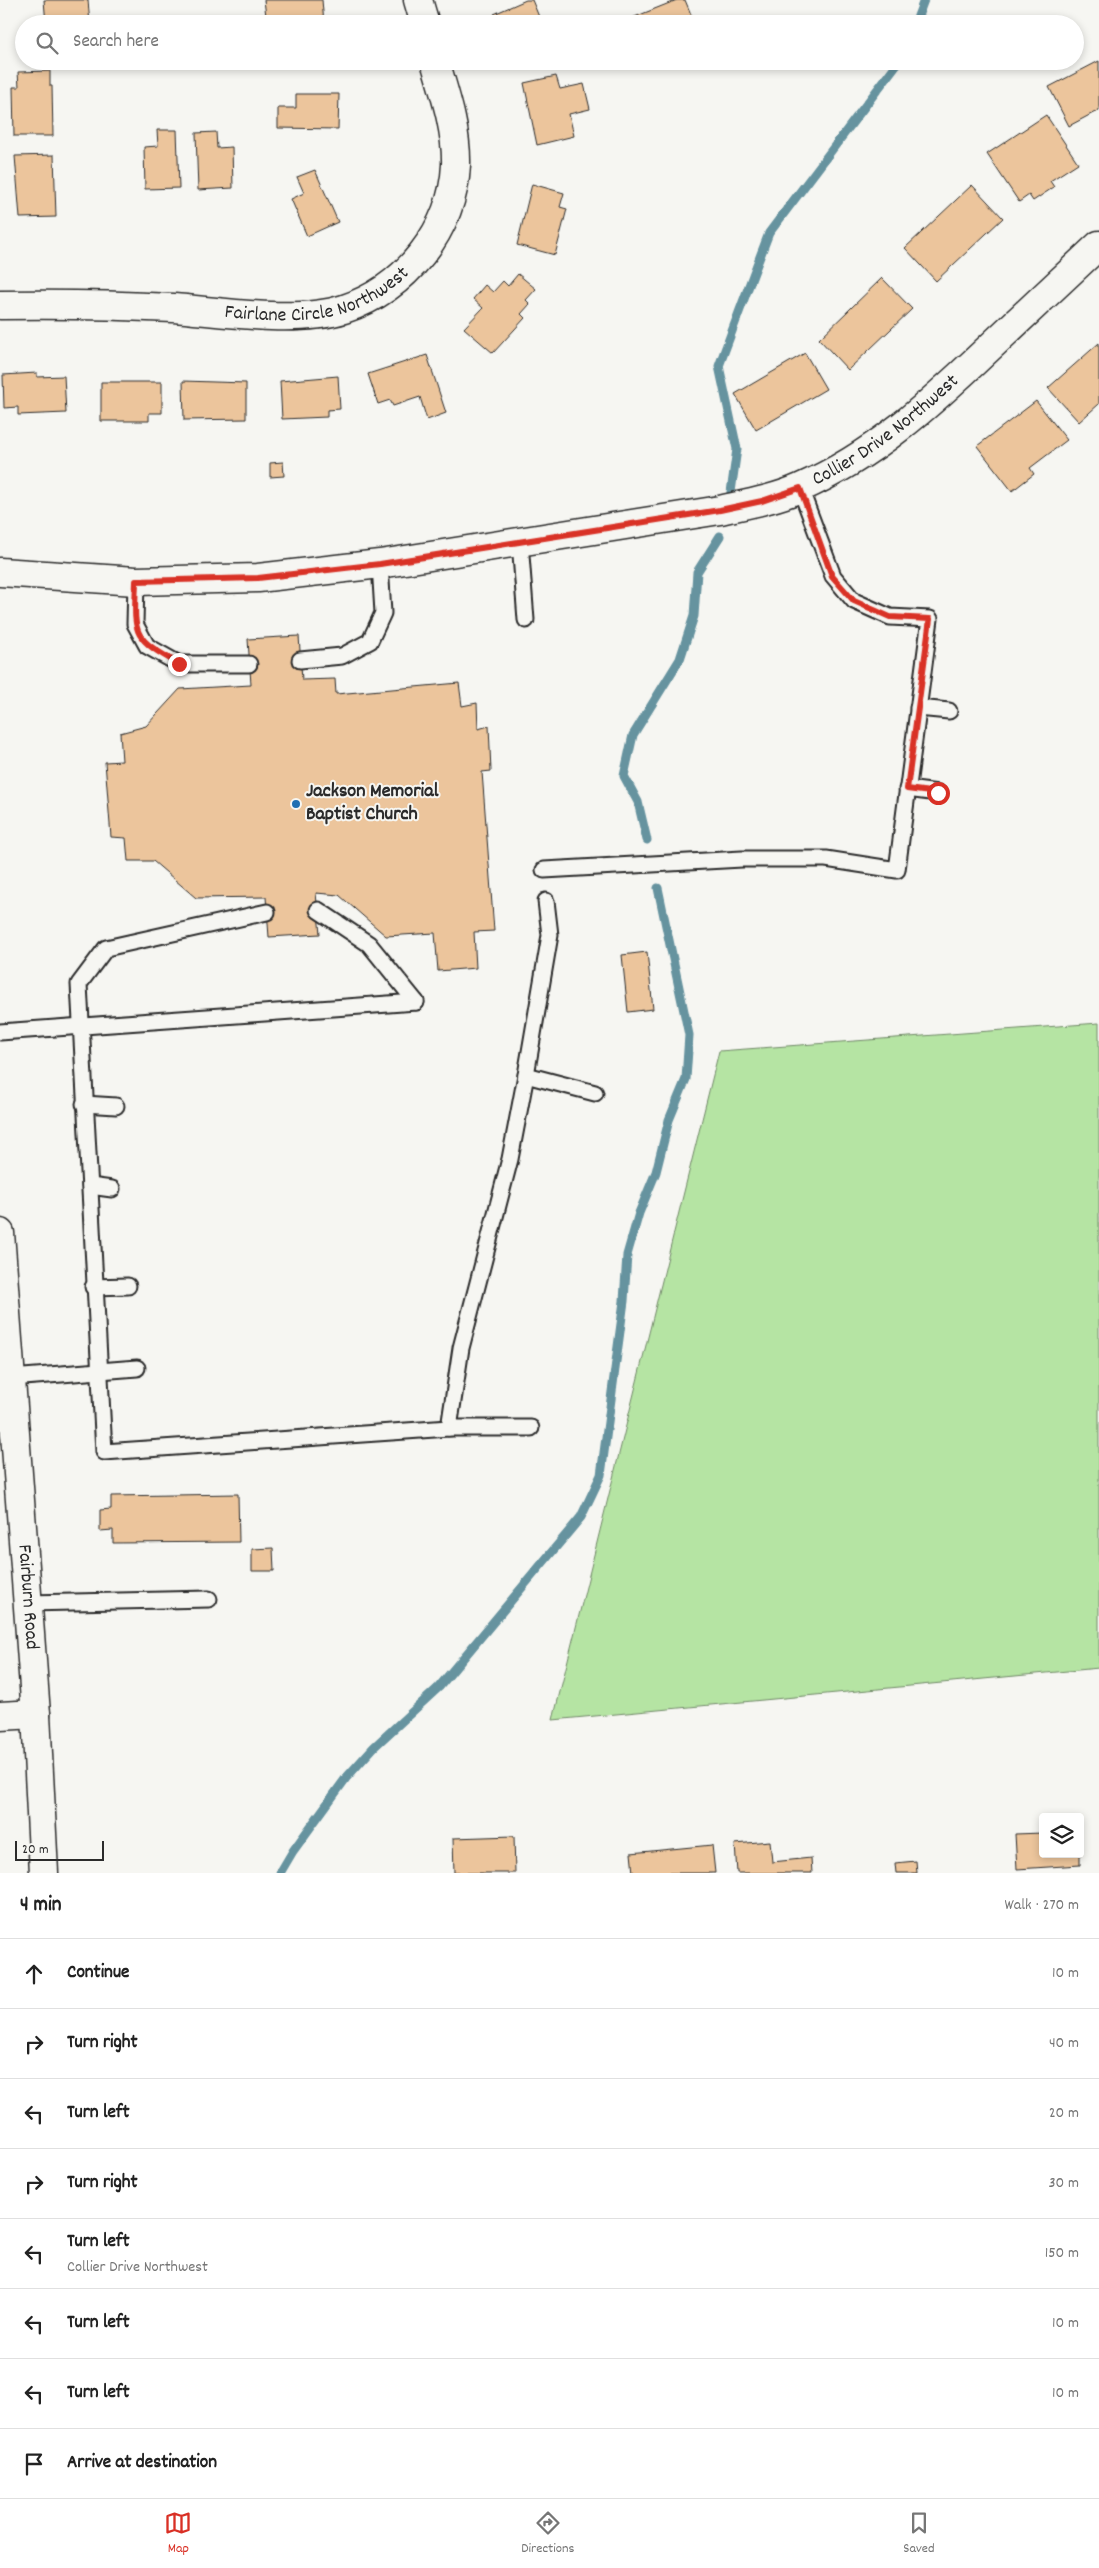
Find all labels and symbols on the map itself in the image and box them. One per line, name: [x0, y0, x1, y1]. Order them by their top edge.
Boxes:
street label: Fairlane Circle Northwest: [223, 261, 416, 330]
street label: Collier Drive Northwest: [808, 368, 966, 494]
route end: [168, 653, 191, 676]
place label: Jackson Memorial Baptist Church: [306, 778, 439, 829]
route start: [927, 782, 950, 805]
marker: Jackson Memorial Baptist Church: [290, 798, 302, 810]
street label: Fairburn Road: [9, 1543, 45, 1651]
scale bar: [15, 1838, 104, 1861]

